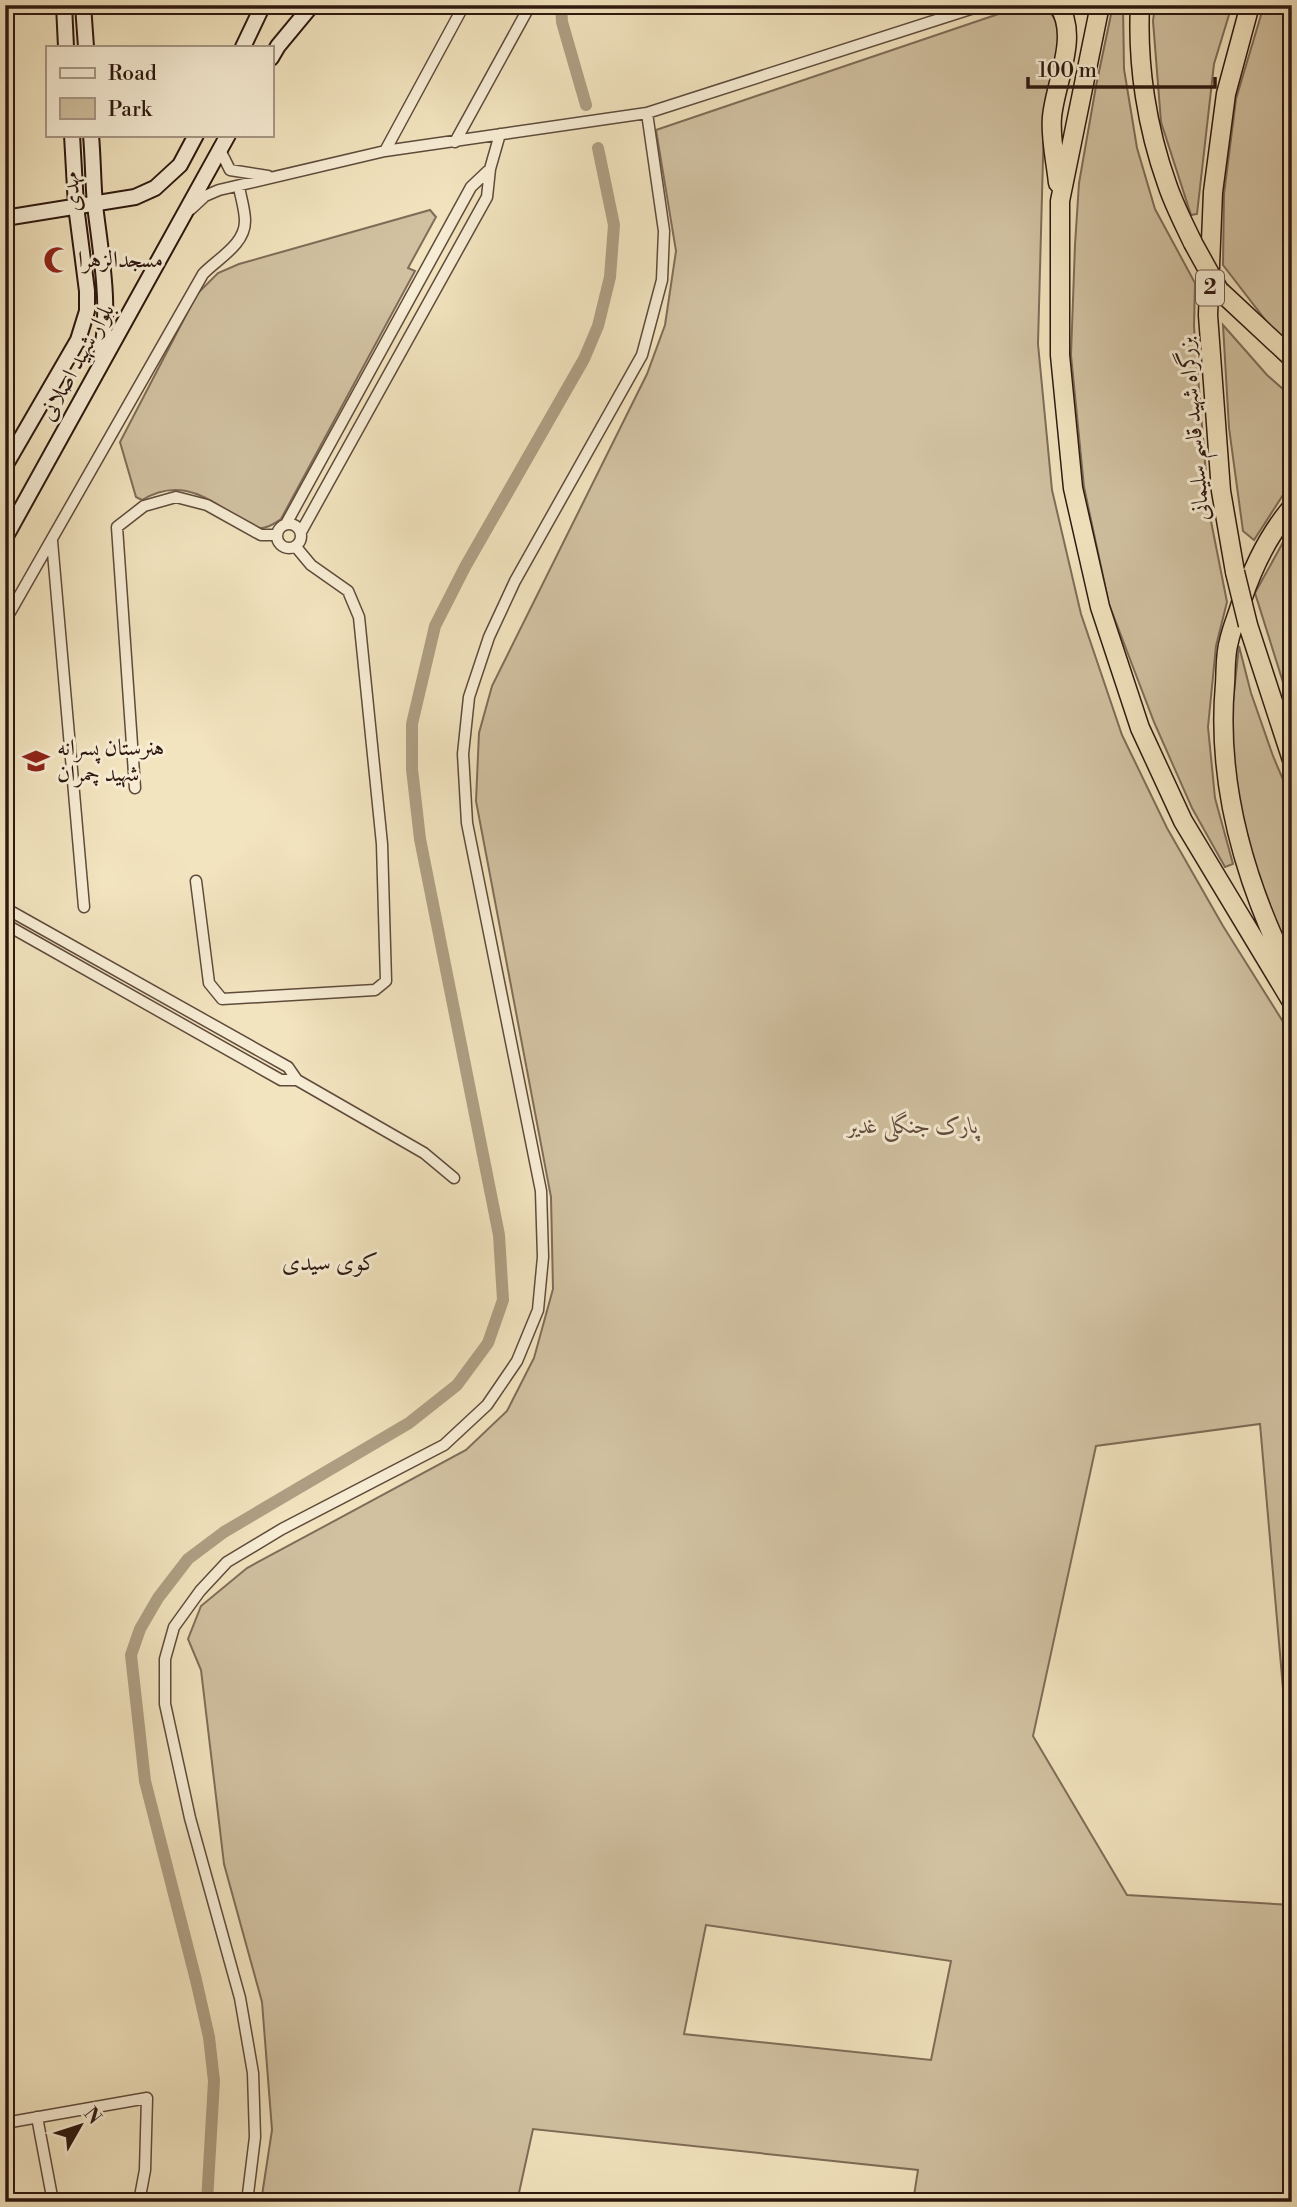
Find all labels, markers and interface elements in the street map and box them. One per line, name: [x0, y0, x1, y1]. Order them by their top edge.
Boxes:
legend: [46, 46, 273, 136]
scale bar: [1028, 46, 1215, 90]
text: 100 m: [1038, 58, 1097, 84]
text: Road: [108, 61, 157, 87]
text: Park: [108, 97, 153, 123]
street label: مهدی: [56, 170, 88, 213]
mosque icon: مسجدالزهرا: [42, 245, 72, 275]
place label: مسجدالزهرا: [78, 246, 163, 274]
road number: 2: [1196, 270, 1224, 306]
street label: بلوار شهید اصلانی: [33, 298, 121, 426]
street label: بزرگراه شهید قاسم سلیمانی: [1170, 335, 1224, 522]
place label: هنرستان پسرانه شهید چمران: [57, 734, 164, 788]
school or university icon: هنرستان پسرانه شهید چمران: [21, 746, 51, 776]
park label: پارک جنگلی غدیر: [845, 1111, 980, 1143]
district label: کوی سیدی: [282, 1248, 378, 1278]
north arrow: [46, 2092, 116, 2162]
text: N: [78, 2103, 106, 2129]

